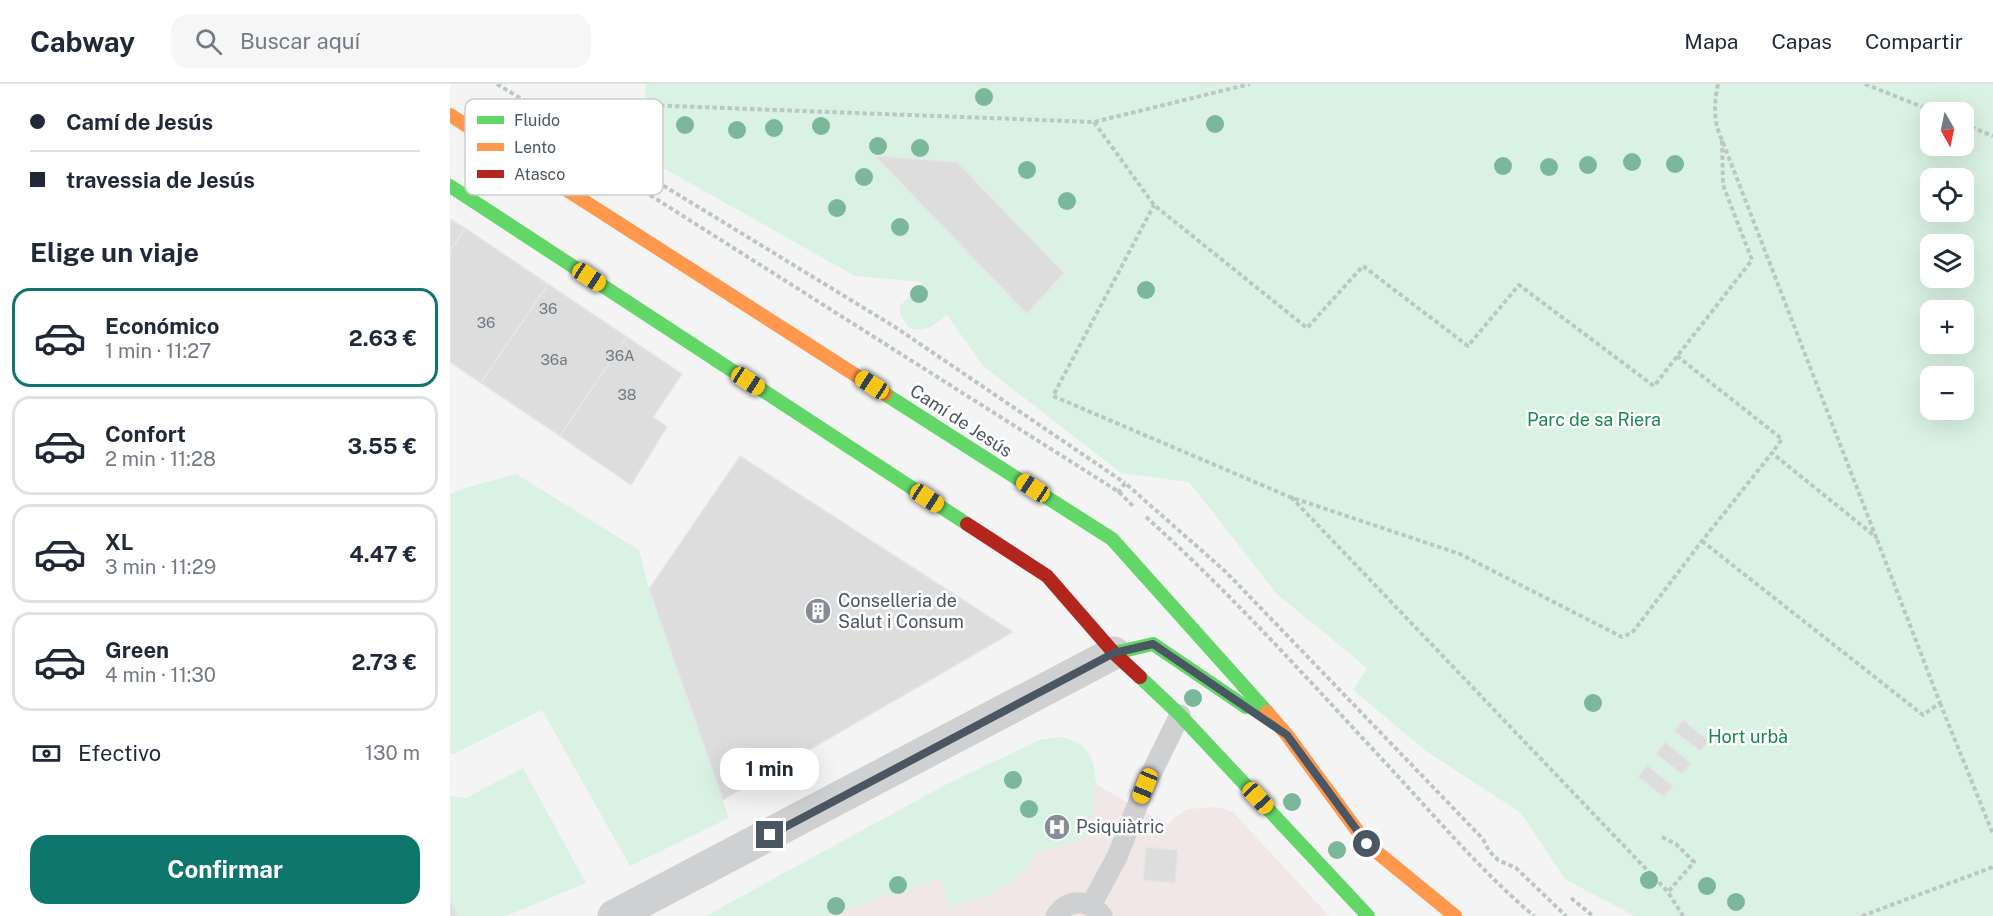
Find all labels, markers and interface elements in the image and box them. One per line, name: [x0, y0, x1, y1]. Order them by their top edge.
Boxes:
search box: [171, 14, 591, 68]
text: Cabway: [30, 25, 135, 58]
icon: search: [192, 25, 225, 58]
text: Buscar aquí: [240, 28, 360, 54]
text: Mapa: [1684, 29, 1738, 54]
text: Capas: [1771, 29, 1832, 54]
text: Compartir: [1865, 29, 1963, 54]
legend: [465, 99, 663, 195]
north arrow: [1920, 102, 1974, 156]
map controls: [1920, 102, 1974, 420]
text: Camí de Jesús: [66, 109, 213, 135]
text: Fluido: [514, 111, 560, 130]
text: Lento: [514, 138, 556, 157]
text: Atasco: [514, 165, 565, 184]
text: travessia de Jesús: [66, 167, 255, 193]
button: locate: [1920, 168, 1974, 222]
button: layers: [1920, 234, 1974, 288]
text: Elige un viaje: [30, 236, 199, 268]
car: [569, 260, 609, 294]
house number: 36: [539, 300, 557, 317]
button: +: [1920, 300, 1974, 354]
icon: car: [33, 311, 87, 365]
text: Económico: [105, 313, 220, 339]
house number: 36: [477, 314, 495, 331]
text: 2.63 €: [349, 325, 417, 351]
text: 1 min · 11:27: [105, 339, 211, 363]
house number: 36A: [605, 347, 635, 364]
house number: 36a: [541, 351, 567, 368]
car: [728, 364, 768, 398]
button: −: [1920, 366, 1974, 420]
car: [852, 368, 892, 402]
street label: Camí de Jesús: [906, 380, 1016, 461]
house number: 38: [617, 386, 637, 403]
park label: Parc de sa Riera: [1527, 409, 1661, 430]
icon: car: [33, 419, 87, 473]
text: Confort: [105, 421, 186, 447]
text: 3.55 €: [347, 433, 417, 459]
text: 2 min · 11:28: [105, 447, 216, 471]
car: [1013, 471, 1053, 505]
car: [907, 481, 947, 515]
icon: car: [33, 527, 87, 581]
text: XL: [105, 529, 133, 555]
text: 4.47 €: [349, 541, 417, 567]
text: 3 min · 11:29: [105, 555, 216, 579]
place label: Conselleria de Salut i Consum: [838, 590, 964, 632]
building icon: Conselleria de Salut i Consum: [803, 596, 833, 626]
icon: car: [33, 635, 87, 689]
text: Green: [105, 637, 169, 663]
text: 2.73 €: [351, 649, 417, 675]
text: 4 min · 11:30: [105, 663, 216, 687]
park label: Hort urbà: [1708, 726, 1788, 747]
icon: cash: [30, 737, 63, 770]
text: Efectivo: [78, 740, 161, 766]
text: 130 m: [365, 741, 420, 765]
callout: 1 min: [720, 748, 820, 790]
text: 1 min: [745, 757, 794, 781]
car: [1130, 766, 1160, 806]
car: [1239, 779, 1277, 817]
hospital icon: Psiquiàtric: [1042, 812, 1072, 842]
place label: Psiquiàtric: [1076, 816, 1164, 837]
route end: [756, 821, 783, 848]
route start: [1353, 830, 1380, 857]
button: Confirmar: [30, 835, 420, 904]

